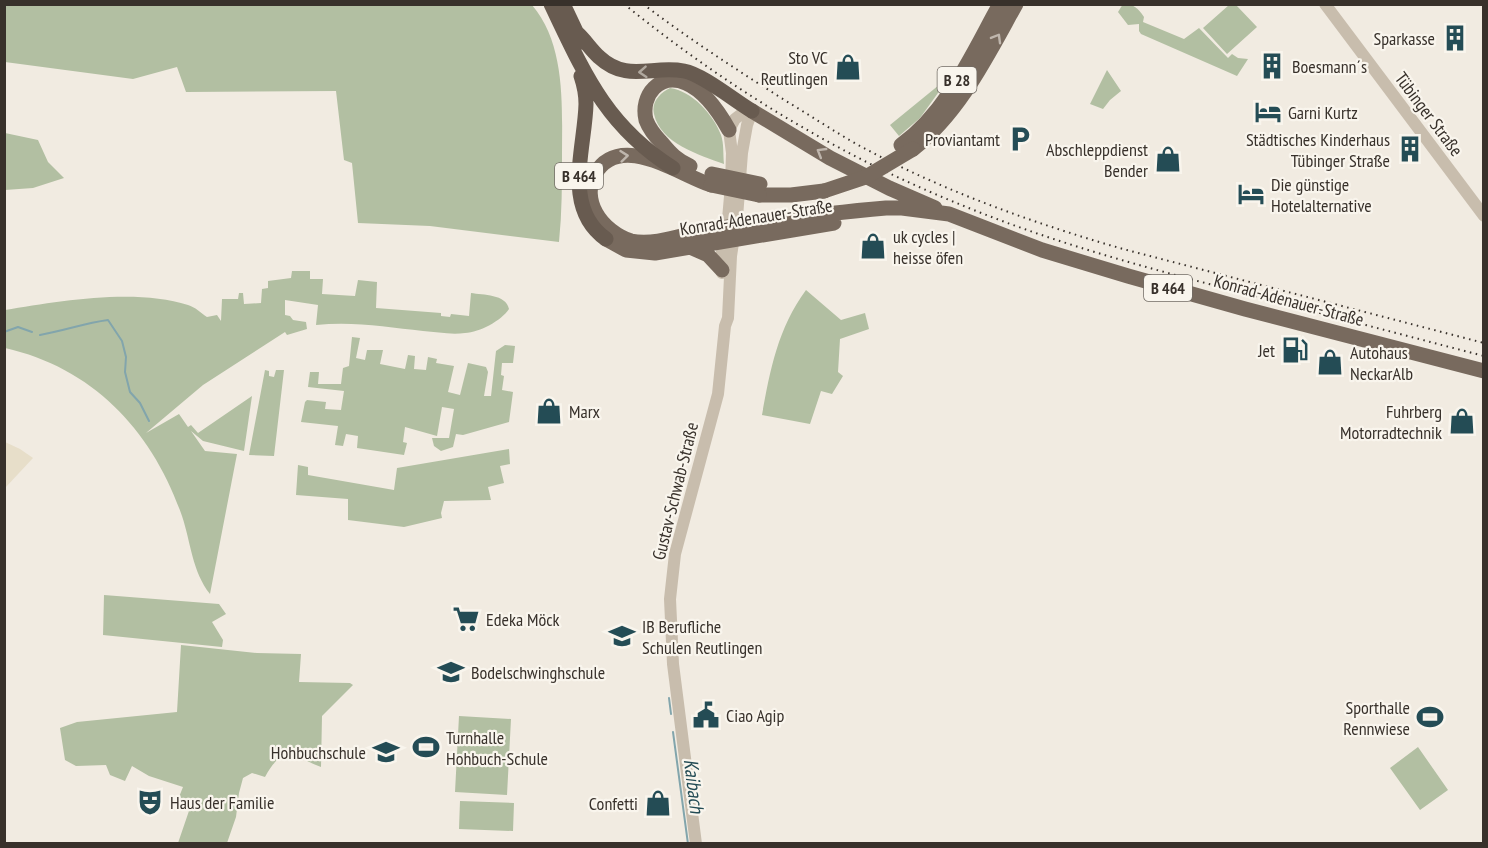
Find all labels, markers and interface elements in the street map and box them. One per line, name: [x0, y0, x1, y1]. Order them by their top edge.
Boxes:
building icon: Sparkasse: [1440, 23, 1470, 53]
place label: Sparkasse: [1374, 27, 1435, 50]
one-way arrow: [990, 34, 1001, 44]
place label: Sto VC Reutlingen: [761, 46, 828, 90]
building icon: Boesmann´s: [1257, 51, 1287, 81]
shop icon: Sto VC Reutlingen: [833, 52, 863, 82]
place label: Boesmann´s: [1292, 55, 1367, 78]
one-way arrow: [638, 65, 647, 78]
road number: B 28: [938, 67, 976, 93]
street label: Tübinger Straße: [1390, 67, 1468, 161]
hotel icon: Garni Kurtz: [1253, 97, 1283, 127]
place label: Garni Kurtz: [1288, 101, 1358, 124]
parking icon: Proviantamt: [1005, 124, 1035, 154]
place label: Proviantamt: [925, 128, 1000, 151]
place label: Städtisches Kinderhaus Tübinger Straße: [1246, 128, 1390, 172]
building icon: Städtisches Kinderhaus Tübinger Straße: [1395, 134, 1425, 164]
place label: Abschleppdienst Bender: [1046, 138, 1148, 182]
shop icon: Abschleppdienst Bender: [1153, 144, 1183, 174]
one-way arrow: [817, 148, 827, 160]
one-way arrow: [619, 150, 628, 163]
road number: B 464: [555, 163, 603, 189]
place label: Die günstige Hotelalternative: [1271, 173, 1372, 217]
hotel icon: Die günstige Hotelalternative: [1236, 179, 1266, 209]
street label: Konrad-Adenauer-Straße: [678, 194, 834, 240]
place label: uk cycles | heisse öfen: [893, 225, 963, 269]
shop icon: uk cycles | heisse öfen: [858, 231, 888, 261]
street label: Konrad-Adenauer-Straße: [1212, 269, 1366, 331]
road number: B 464: [1144, 275, 1192, 301]
fuel station icon: Jet: [1280, 335, 1310, 365]
place label: Jet: [1257, 339, 1275, 362]
place label: Autohaus NeckarAlb: [1350, 341, 1413, 385]
shop icon: Autohaus NeckarAlb: [1315, 347, 1345, 377]
shop icon: Marx: [534, 396, 564, 426]
place label: Marx: [569, 400, 601, 423]
place label: Fuhrberg Motorradtechnik: [1340, 400, 1442, 444]
shop icon: Fuhrberg Motorradtechnik: [1447, 406, 1477, 436]
street label: Gustav-Schwab-Straße: [647, 420, 703, 562]
supermarket icon: Edeka Möck: [451, 604, 481, 634]
place label: Edeka Möck: [486, 608, 560, 631]
place label: IB Berufliche Schulen Reutlingen: [642, 615, 762, 659]
school or university icon: IB Berufliche Schulen Reutlingen: [607, 621, 637, 651]
school or university icon: Bodelschwinghschule: [436, 657, 466, 687]
place label: Bodelschwinghschule: [471, 661, 605, 684]
place label: Sporthalle Rennwiese: [1343, 696, 1410, 740]
public building icon: Ciao Agip: [691, 700, 721, 730]
sports icon: Sporthalle Rennwiese: [1415, 702, 1445, 732]
place label: Ciao Agip: [726, 704, 784, 727]
place label: Turnhalle Hohbuch-Schule: [446, 726, 548, 770]
sports icon: Turnhalle Hohbuch-Schule: [411, 732, 441, 762]
school or university icon: Hohbuchschule: [371, 737, 401, 767]
place label: Hohbuchschule: [271, 741, 366, 764]
water label: Kaibach: [678, 757, 710, 816]
theatre icon: Haus der Familie: [135, 787, 165, 817]
shop icon: Confetti: [643, 788, 673, 818]
place label: Haus der Familie: [170, 791, 274, 814]
place label: Confetti: [589, 792, 638, 815]

